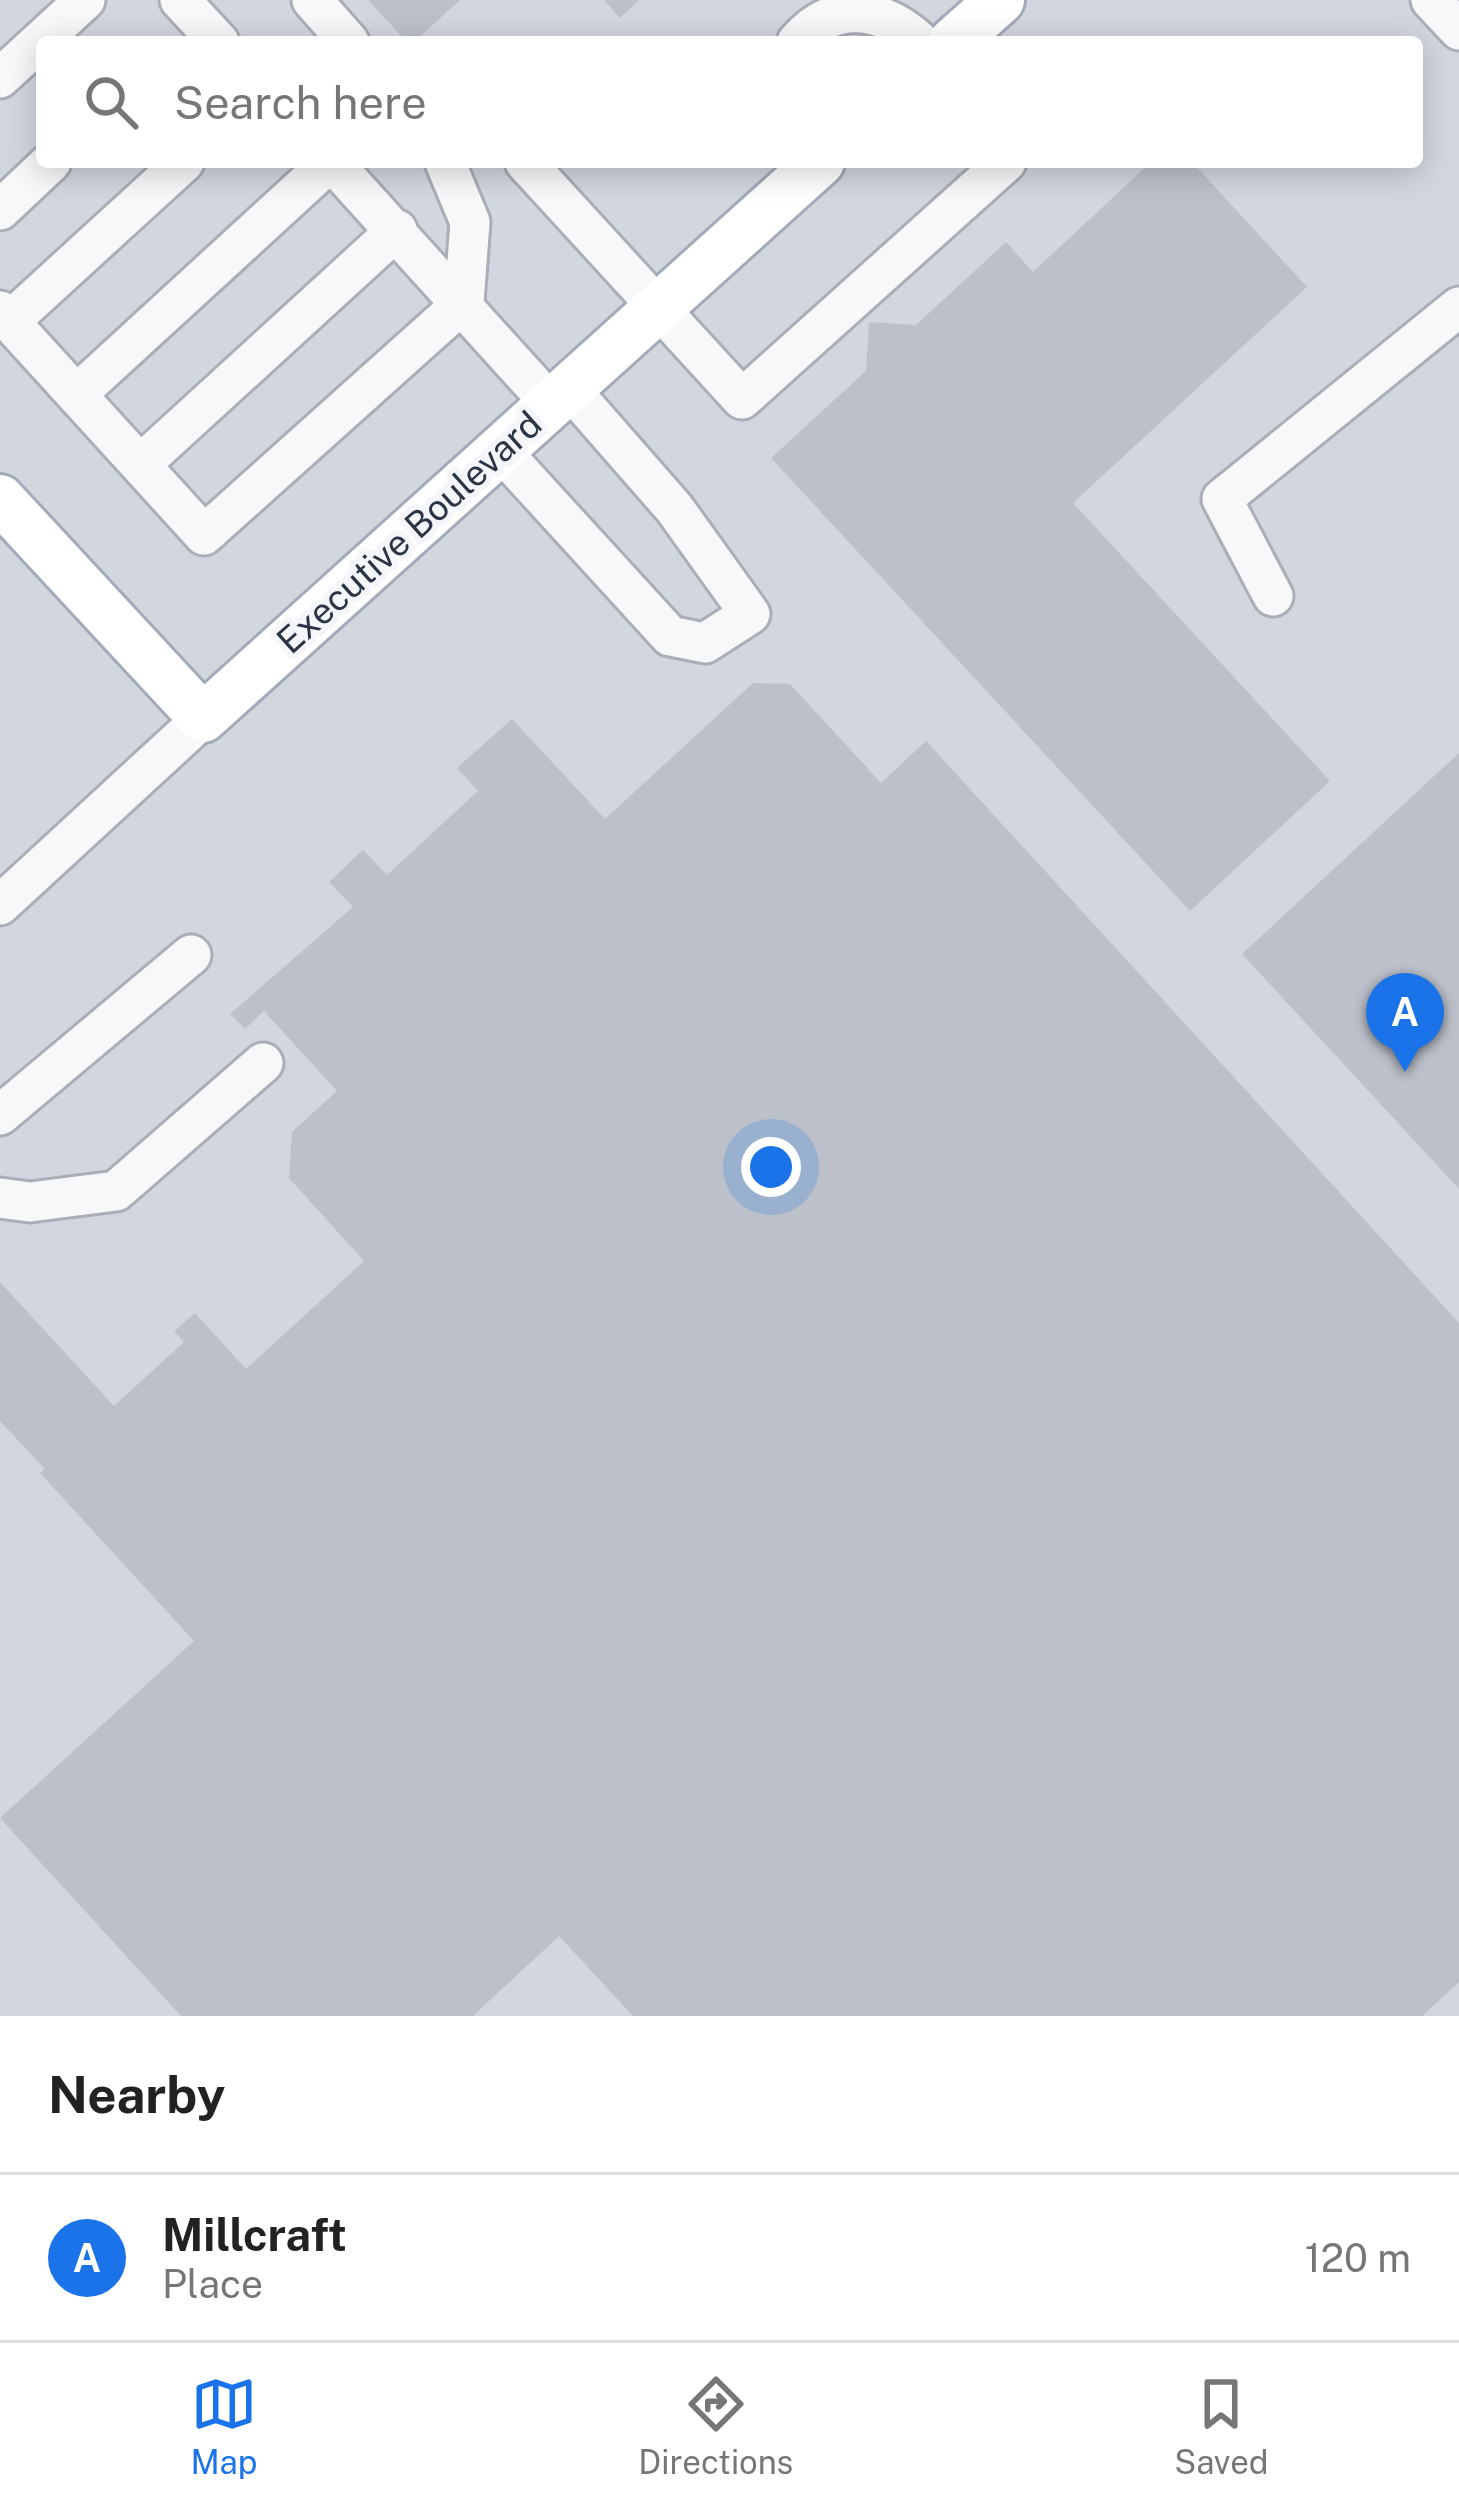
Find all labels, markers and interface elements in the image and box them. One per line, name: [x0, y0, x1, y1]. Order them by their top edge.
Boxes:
search box: [36, 36, 1423, 168]
icon: search: [78, 69, 144, 135]
text: Search here: [174, 76, 427, 129]
street label: Executive Boulevard: [268, 402, 550, 662]
pin: A: [1366, 973, 1444, 1072]
your location: [741, 1137, 801, 1197]
text: Nearby: [48, 2065, 225, 2124]
text: Millcraft: [162, 2208, 347, 2261]
text: A: [73, 2235, 101, 2281]
text: 120 m: [1305, 2235, 1411, 2281]
text: Place: [162, 2261, 263, 2307]
tab: Map: [190, 2371, 257, 2481]
tab: Directions: [638, 2371, 793, 2481]
tab: Saved: [1174, 2371, 1269, 2481]

